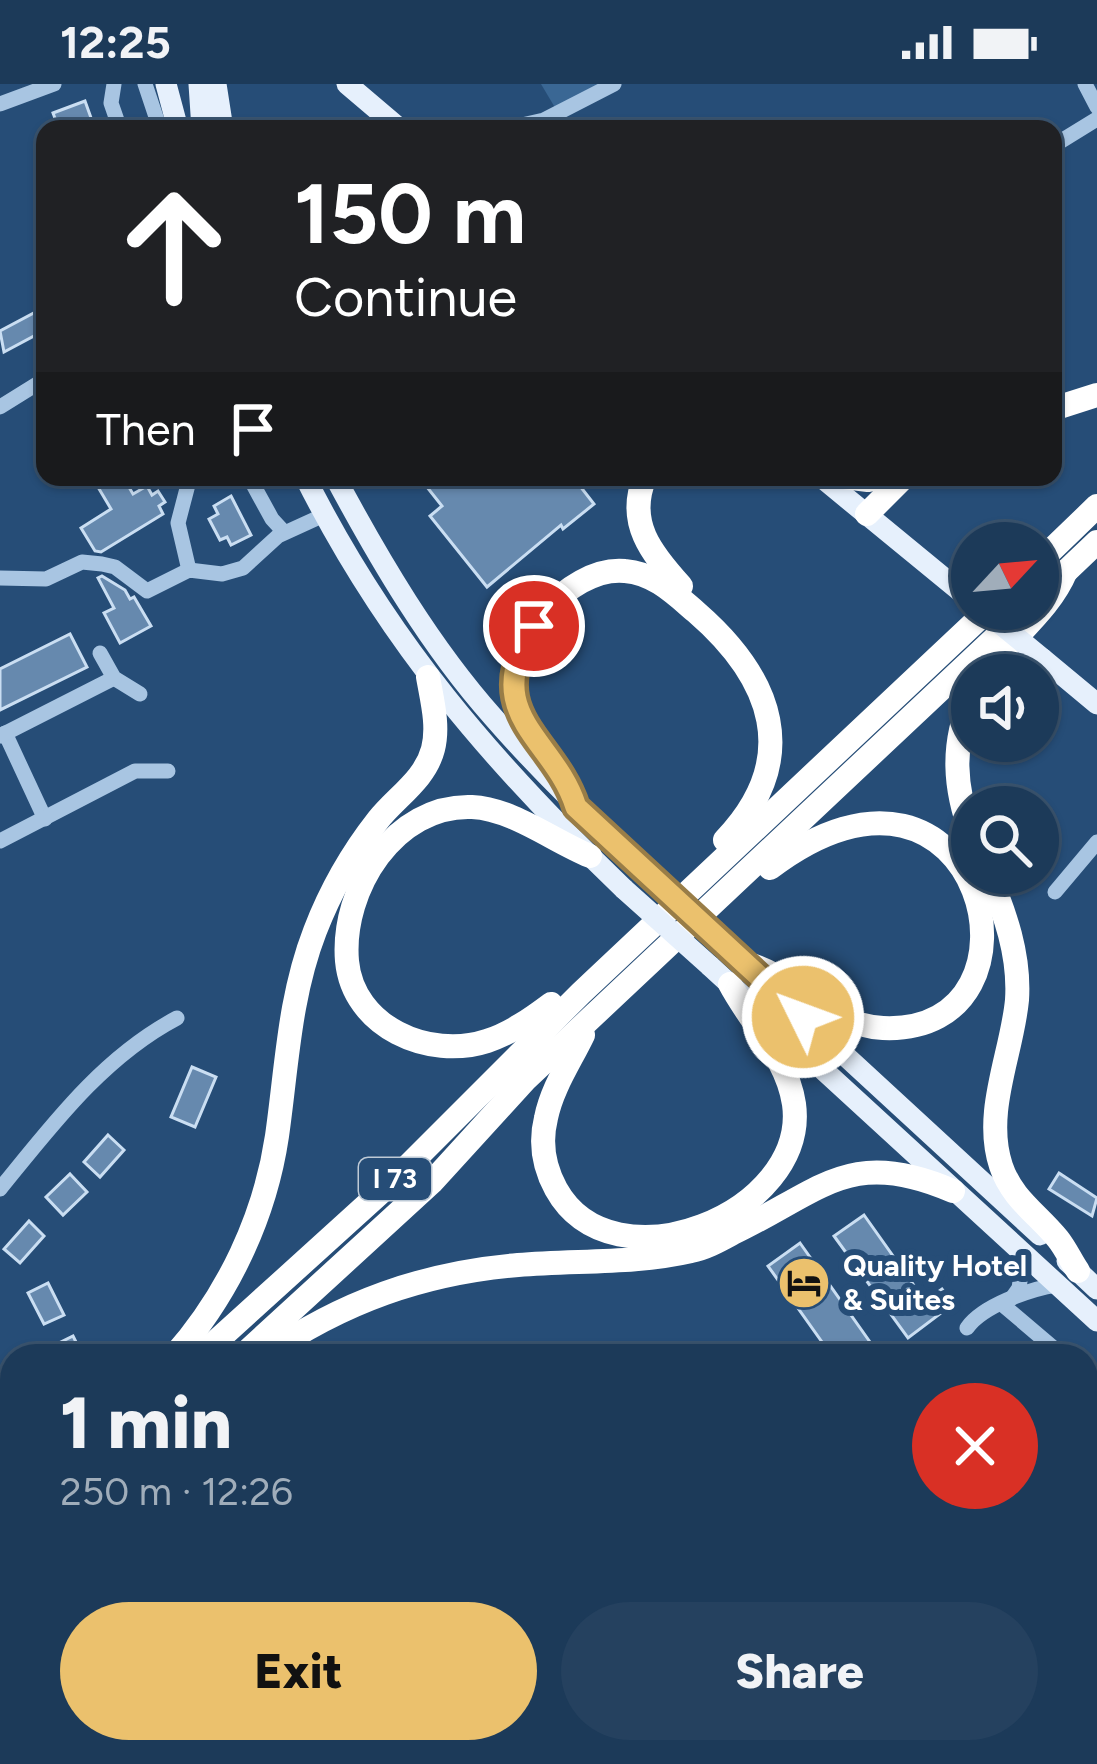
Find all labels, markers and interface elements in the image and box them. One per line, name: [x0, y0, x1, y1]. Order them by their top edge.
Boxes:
text: 12:25: [60, 15, 171, 69]
text: 150 m: [294, 163, 526, 264]
icon: ahead: [96, 168, 252, 324]
text: Continue: [294, 265, 517, 330]
icon: arrive: [220, 396, 286, 462]
text: Then: [96, 402, 196, 456]
north arrow: [951, 522, 1059, 630]
map controls: [951, 522, 1059, 894]
pin: [483, 575, 585, 677]
icon: arrive: [501, 593, 567, 659]
button: sound: [951, 654, 1059, 762]
button: search: [951, 786, 1059, 894]
position arrow: [740, 954, 866, 1080]
road number: I 73: [359, 1158, 431, 1200]
place label: Quality Hotel & Suites: [843, 1247, 1027, 1318]
hotel icon: Quality Hotel & Suites: [776, 1255, 832, 1311]
text: 1 min: [60, 1380, 232, 1466]
button: close: [912, 1383, 1038, 1509]
text: 250 m · 12:26: [60, 1468, 293, 1515]
button: Exit: [60, 1602, 537, 1740]
button: Share: [561, 1602, 1038, 1740]

